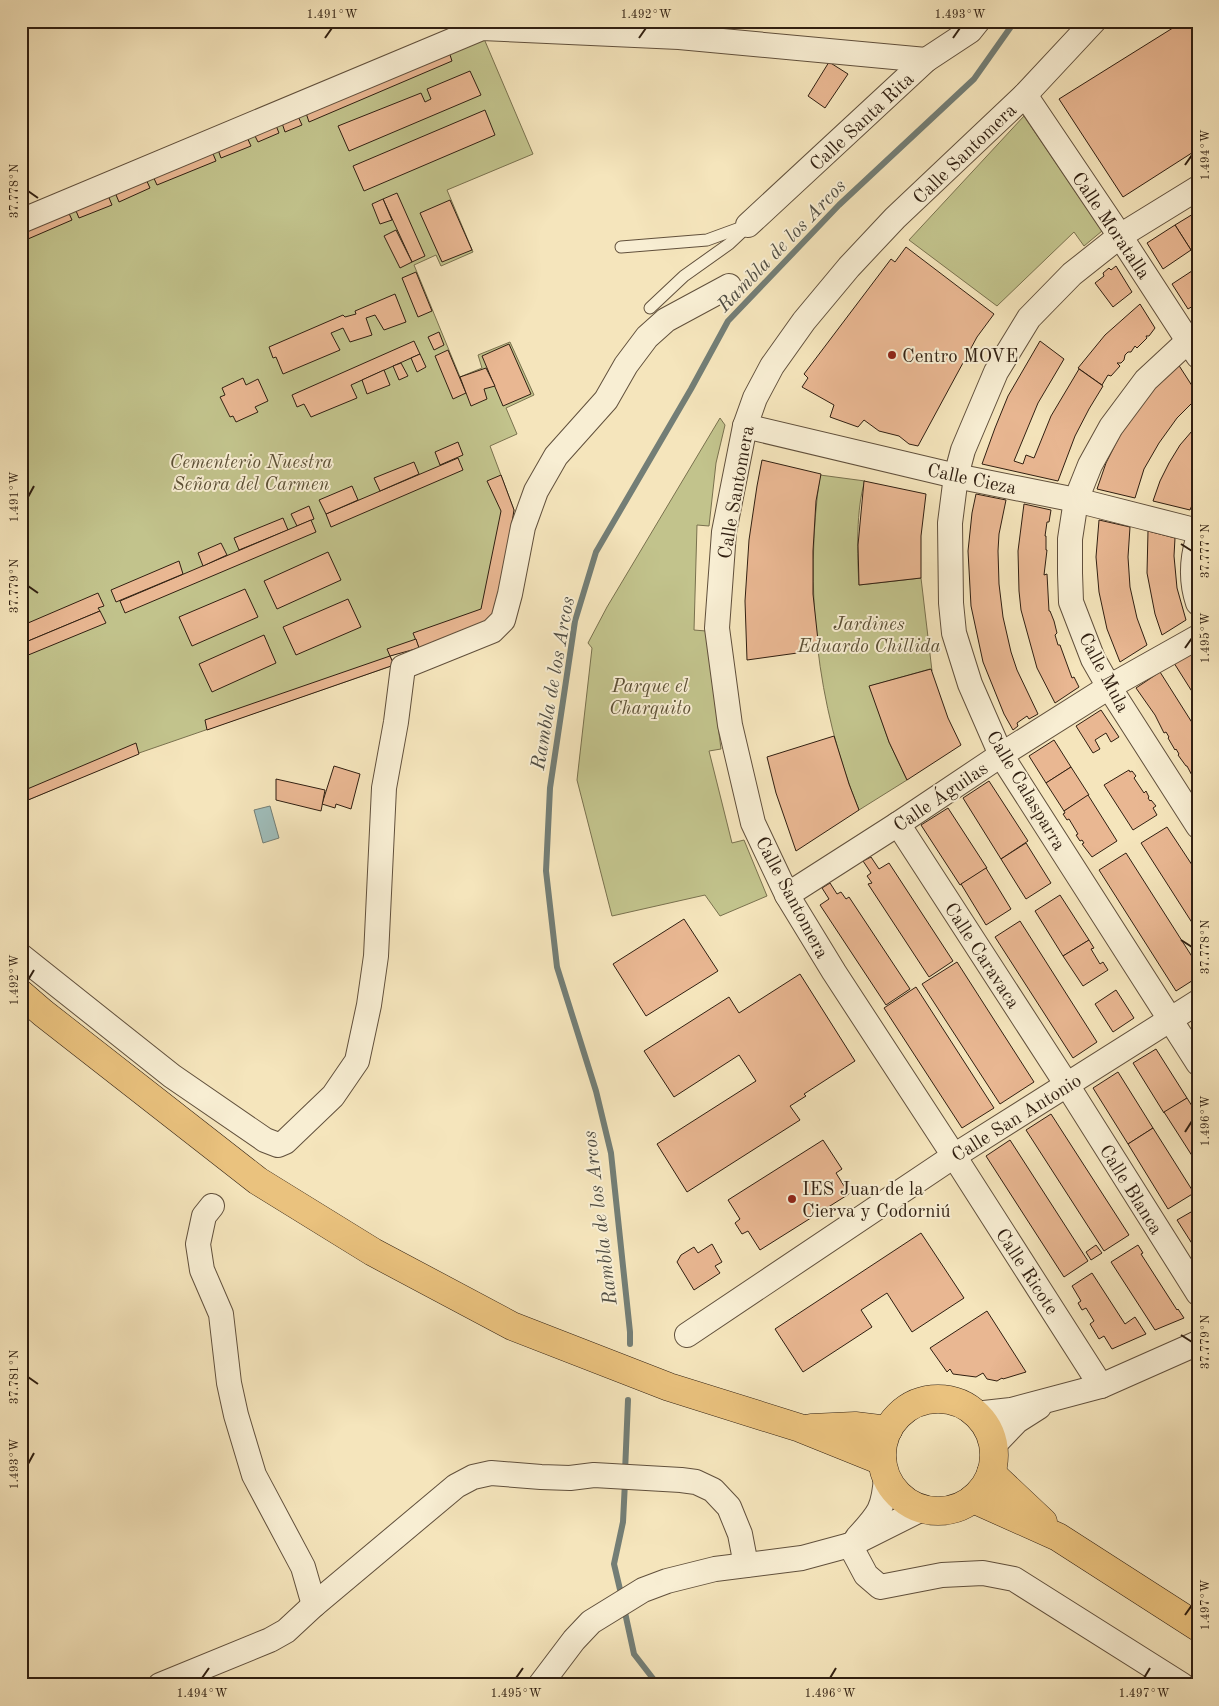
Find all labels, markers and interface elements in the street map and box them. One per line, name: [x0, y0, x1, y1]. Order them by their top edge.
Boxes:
text: 1.491°W: [307, 9, 358, 21]
text: 1.492°W: [621, 9, 672, 21]
text: 1.493°W: [935, 9, 986, 21]
street label: Calle Santa Rita: [807, 70, 919, 175]
street label: Calle Santomera: [911, 101, 1021, 209]
text: 1.494°W: [1200, 129, 1212, 180]
text: 37.778°N: [9, 164, 21, 218]
street label: Calle Moratalla: [1067, 169, 1153, 284]
water label: Rambla de los Arcos: [714, 176, 851, 317]
place label: Centro MOVE: [902, 348, 1018, 367]
marker: Centro MOVE: [886, 349, 898, 361]
street label: Calle Santomera: [716, 424, 759, 561]
park label: Cementerio Nuestra Señora del Carmen: [169, 454, 333, 495]
street label: Calle Cieza: [925, 462, 1018, 499]
text: 1.491°W: [9, 471, 21, 522]
text: 37.777°N: [1200, 524, 1212, 578]
text: 37.779°N: [9, 559, 21, 613]
water label: Rambla de los Arcos: [529, 595, 579, 773]
text: 1.495°W: [1199, 612, 1212, 663]
park label: Jardines Eduardo Chillida: [796, 616, 941, 657]
street label: Calle Mula: [1074, 630, 1132, 717]
park label: Parque el Charquito: [609, 678, 691, 719]
street label: Calle Calasparra: [982, 728, 1068, 855]
street label: Calle Águilas: [889, 756, 992, 836]
street label: Calle Santomera: [751, 834, 831, 963]
street label: Calle Caravaca: [940, 900, 1022, 1013]
text: 37.778°N: [1200, 920, 1212, 974]
text: 1.492°W: [9, 954, 21, 1005]
street label: Calle San Antonio: [949, 1072, 1085, 1167]
text: 1.496°W: [1200, 1095, 1212, 1146]
water label: Rambla de los Arcos: [580, 1129, 622, 1307]
street label: Calle Blanca: [1095, 1142, 1165, 1239]
place label: IES Juan de la Cierva y Codorniú: [802, 1181, 951, 1222]
marker: IES Juan de la Cierva y Codorniú: [786, 1193, 798, 1205]
street label: Calle Ricote: [991, 1226, 1061, 1319]
text: 37.779°N: [1200, 1315, 1212, 1369]
text: 37.781°N: [9, 1350, 21, 1404]
text: 1.493°W: [9, 1438, 21, 1489]
text: 1.497°W: [1200, 1579, 1212, 1630]
text: 1.495°W: [491, 1687, 542, 1700]
text: 1.494°W: [177, 1688, 228, 1700]
text: 1.496°W: [805, 1688, 856, 1700]
text: 1.497°W: [1119, 1688, 1170, 1700]

